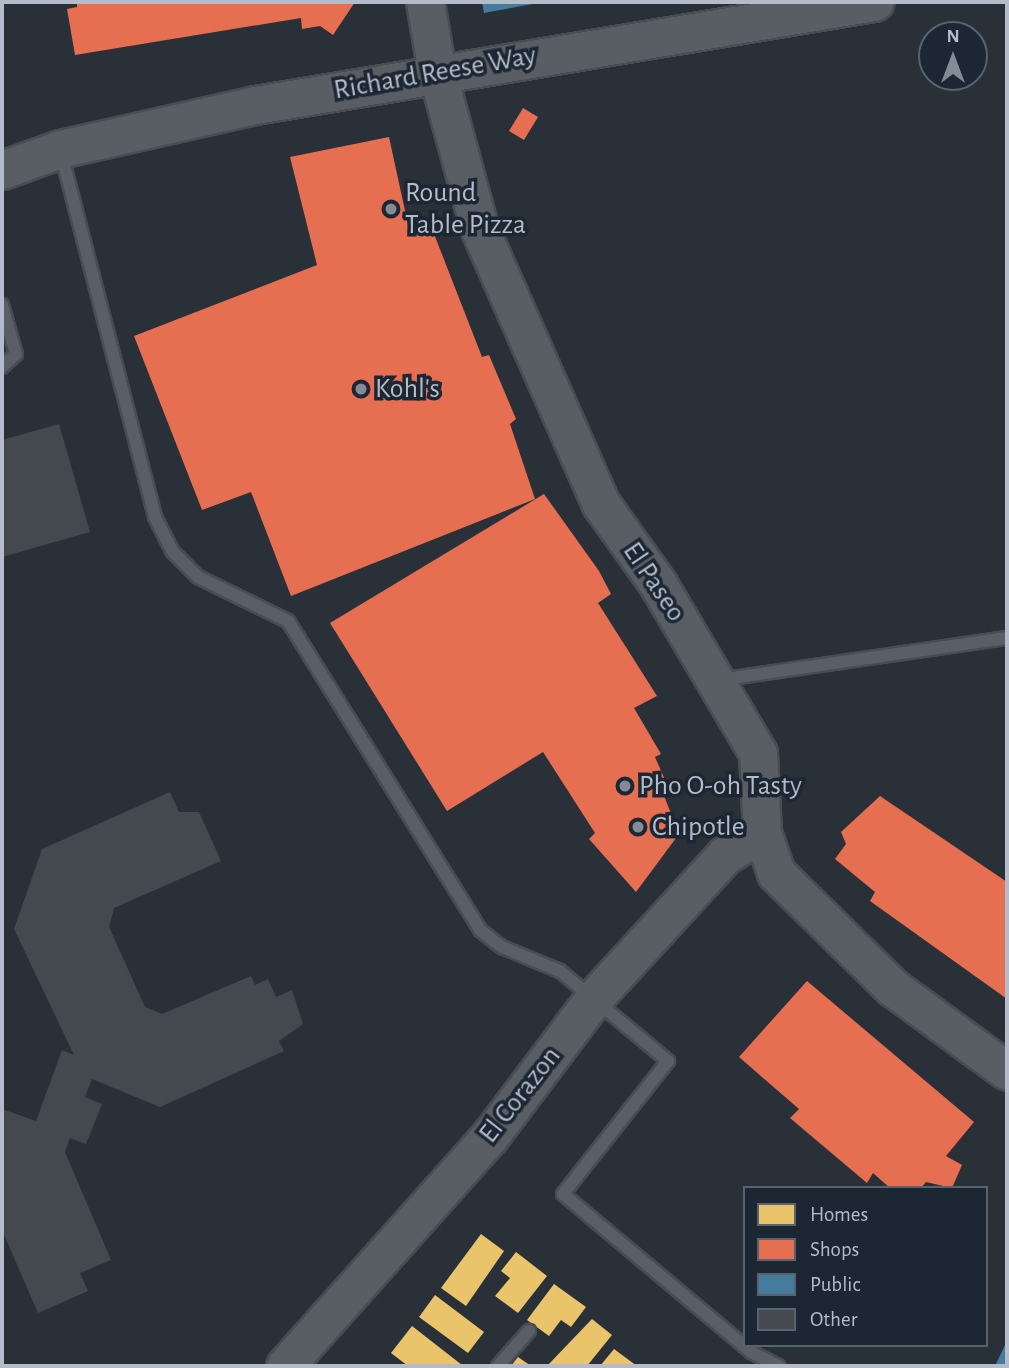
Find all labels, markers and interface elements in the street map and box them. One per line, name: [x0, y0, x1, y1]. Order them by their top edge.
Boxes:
north arrow: [918, 21, 988, 91]
text: N: [946, 27, 960, 46]
street label: Richard Reese Way: [331, 39, 539, 107]
place label: Round Table Pizza: [405, 176, 526, 242]
marker: Round Table Pizza: [383, 201, 399, 217]
place label: Kohl's: [375, 372, 440, 406]
marker: Kohl's: [353, 381, 369, 397]
street label: El Paseo: [615, 536, 693, 628]
place label: Pho O-oh Tasty: [639, 769, 802, 803]
marker: Pho O-oh Tasty: [617, 778, 633, 794]
place label: Chipotle: [652, 810, 745, 844]
marker: Chipotle: [630, 819, 646, 835]
street label: El Corazon: [472, 1040, 568, 1150]
legend: [743, 1186, 988, 1347]
text: Homes: [810, 1204, 868, 1225]
text: Shops: [810, 1239, 859, 1260]
text: Public: [810, 1274, 860, 1295]
text: Other: [810, 1309, 857, 1330]

